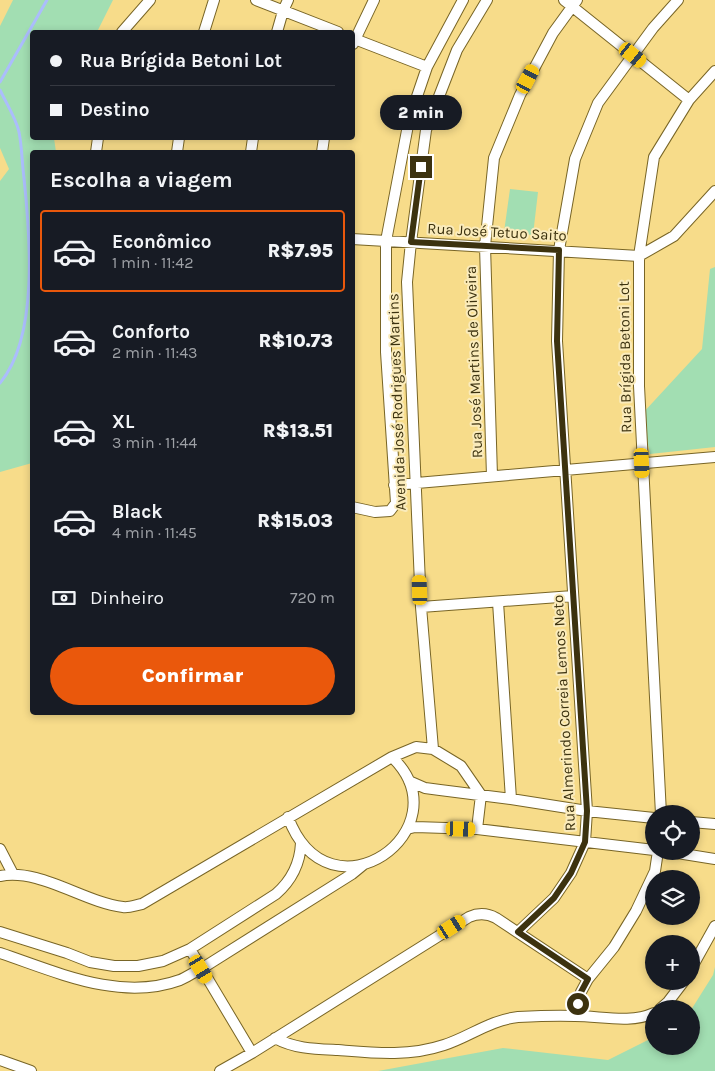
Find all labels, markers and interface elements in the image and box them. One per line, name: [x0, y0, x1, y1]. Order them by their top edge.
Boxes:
car: [616, 40, 649, 70]
text: Rua Brígida Betoni Lot: [80, 50, 282, 72]
car: [514, 62, 541, 96]
callout: 2 min: [380, 94, 462, 130]
text: Destino: [80, 99, 149, 121]
text: 2 min: [398, 103, 444, 122]
route end: [410, 156, 432, 178]
text: Escolha a viagem: [50, 167, 233, 193]
street label: Rua José Tetuo Saito: [427, 219, 567, 245]
icon: car: [52, 229, 97, 274]
text: Econômico: [112, 231, 212, 253]
text: R$7.95: [267, 240, 333, 262]
text: 1 min · 11:42: [112, 253, 193, 272]
street label: Rua José Martins de Oliveira: [462, 266, 486, 458]
street label: Rua Brígida Betoni Lot: [615, 281, 635, 433]
street label: Avenida José Rodrigues Martins: [384, 293, 410, 511]
icon: car: [52, 319, 97, 364]
text: Conforto: [112, 321, 190, 343]
text: R$10.73: [259, 330, 333, 352]
text: 2 min · 11:43: [112, 343, 198, 362]
icon: car: [52, 409, 97, 454]
text: XL: [112, 411, 134, 433]
text: R$13.51: [263, 420, 333, 442]
text: 3 min · 11:44: [112, 433, 197, 452]
car: [633, 448, 650, 478]
icon: car: [52, 499, 97, 544]
text: Black: [112, 501, 163, 523]
text: R$15.03: [257, 510, 333, 532]
text: 4 min · 11:45: [112, 523, 197, 542]
car: [411, 575, 428, 605]
icon: cash: [50, 584, 78, 612]
text: Dinheiro: [90, 587, 164, 609]
text: 720 m: [290, 588, 335, 607]
street label: Rua Almerindo Correia Lemos Neto: [549, 594, 579, 832]
button: Confirmar: [50, 647, 335, 705]
map controls: [645, 805, 700, 1055]
button: locate: [645, 805, 700, 860]
car: [445, 821, 476, 837]
button: layers: [645, 870, 700, 925]
car: [435, 913, 468, 941]
button: +: [645, 935, 700, 990]
car: [186, 952, 215, 986]
route start: [567, 993, 589, 1015]
button: −: [645, 1000, 700, 1055]

